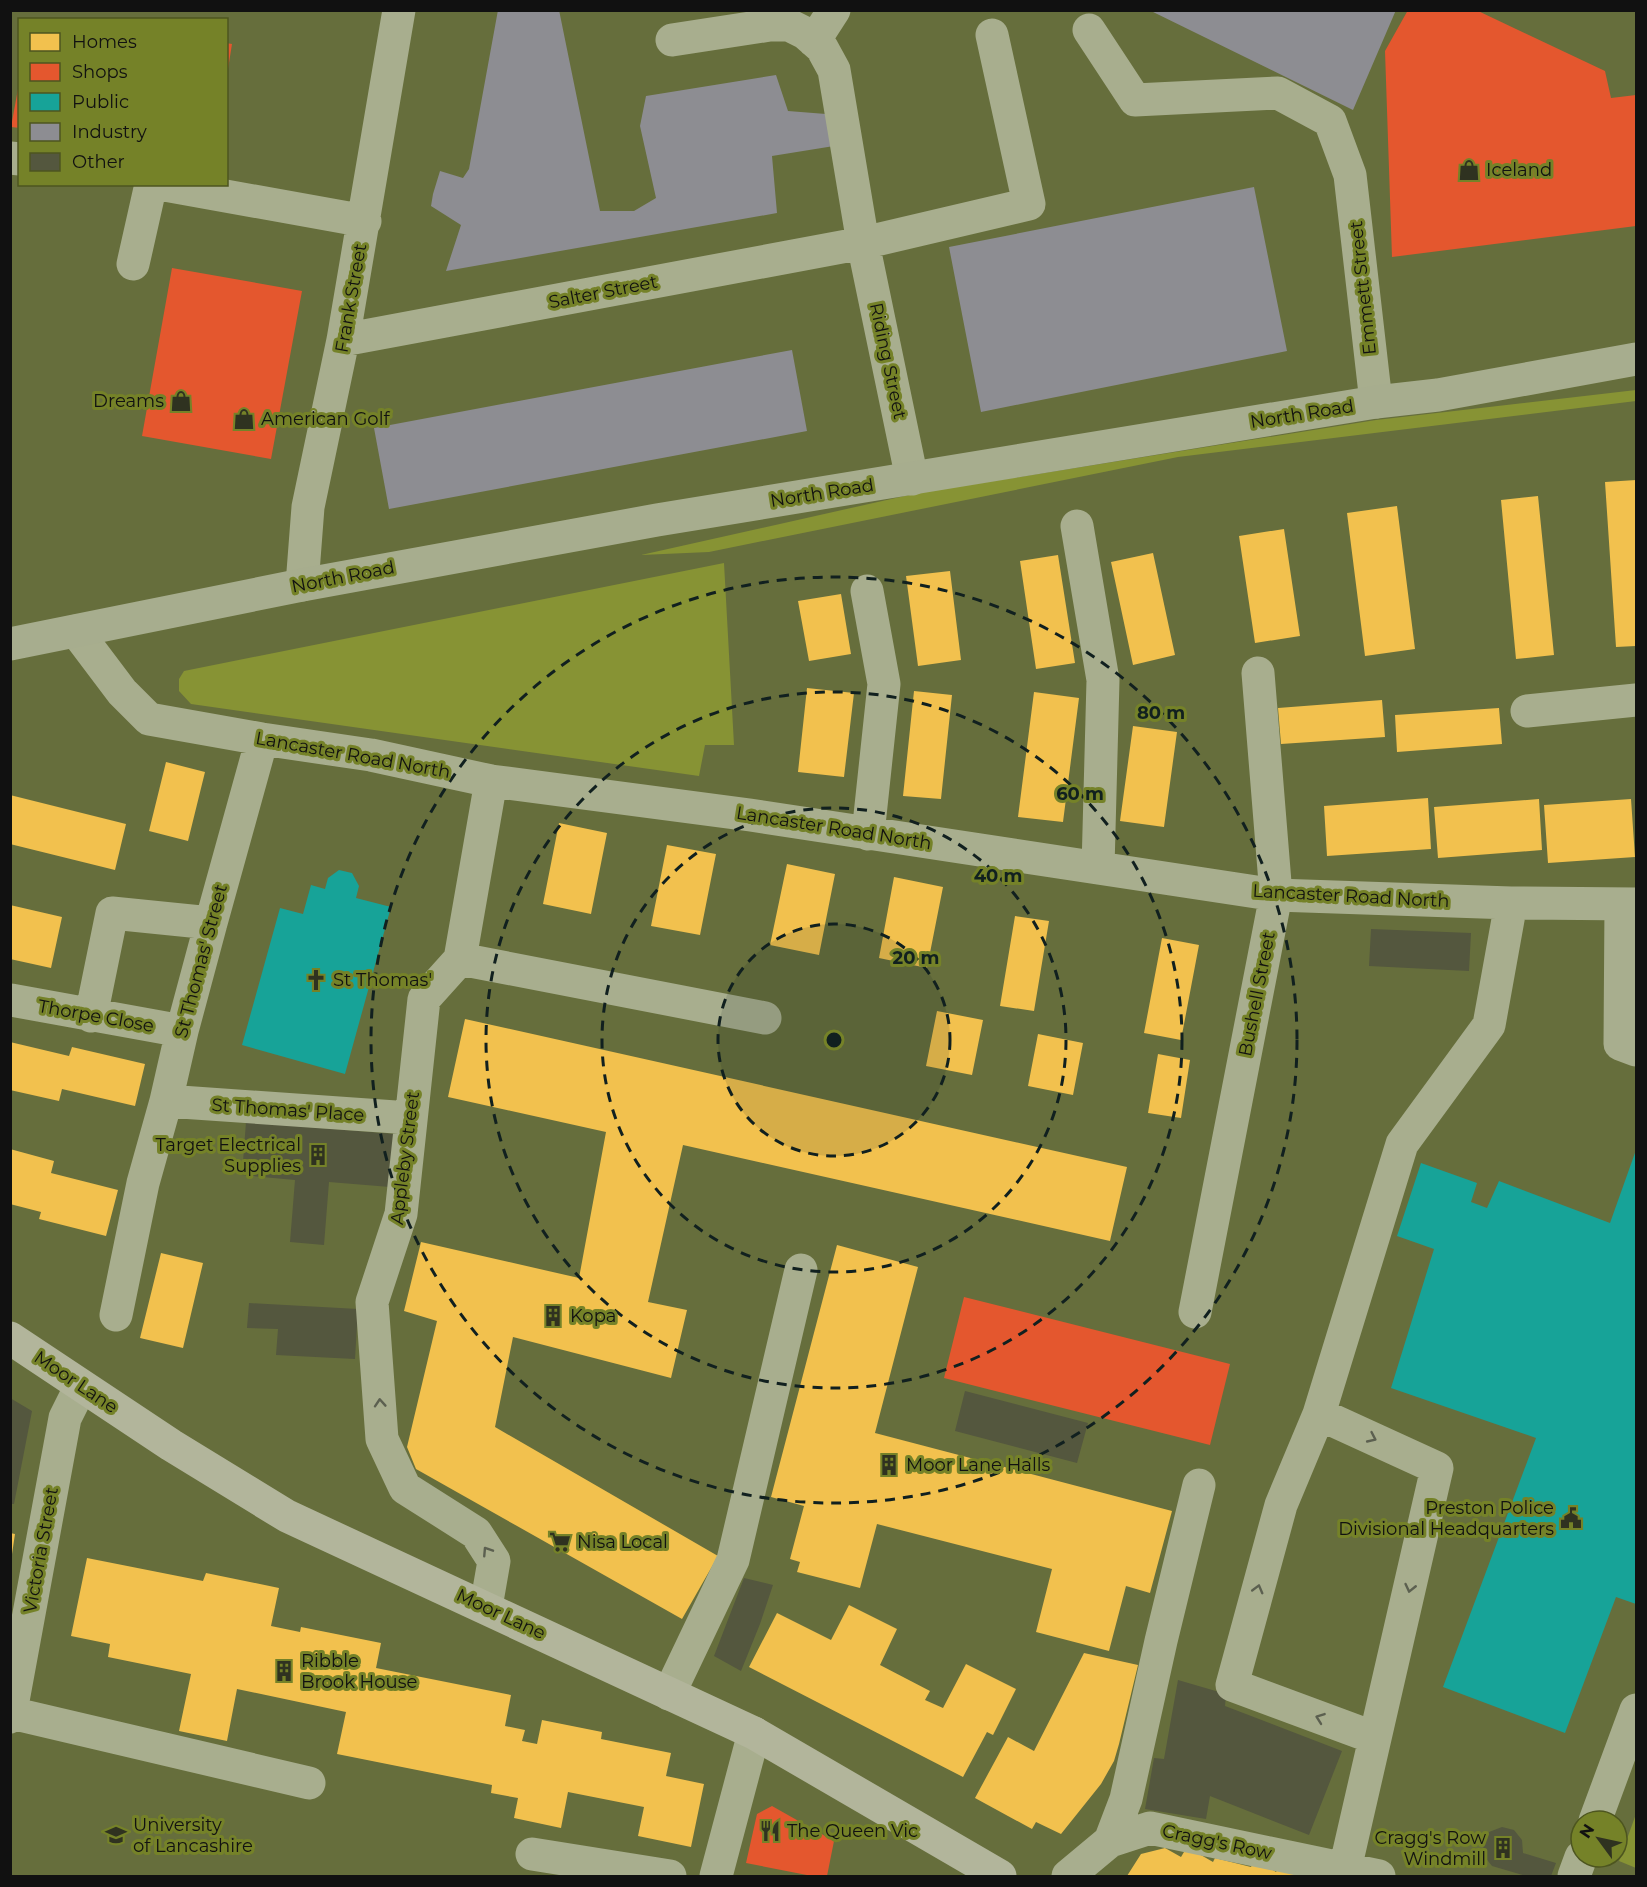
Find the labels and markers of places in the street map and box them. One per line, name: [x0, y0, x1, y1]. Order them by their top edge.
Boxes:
shop icon: Iceland: [1457, 158, 1481, 182]
place label: Iceland: [1486, 159, 1552, 181]
shop icon: Dreams: [169, 389, 193, 413]
place label: Dreams: [93, 390, 164, 412]
shop icon: American Golf: [232, 407, 256, 431]
place label: American Golf: [261, 408, 390, 430]
church icon: St Thomas': [304, 968, 328, 992]
place label: St Thomas': [333, 969, 432, 991]
centre of rings: [824, 1030, 844, 1050]
place label: Target Electrical Supplies: [156, 1134, 301, 1177]
building icon: Target Electrical Supplies: [306, 1143, 330, 1167]
building icon: Kopa: [541, 1304, 565, 1328]
place label: Kopa: [570, 1305, 616, 1327]
building icon: Moor Lane Halls: [877, 1453, 901, 1477]
place label: Moor Lane Halls: [906, 1454, 1051, 1476]
place label: Preston Police Divisional Headquarters: [1338, 1497, 1554, 1540]
public building icon: Preston Police Divisional Headquarters: [1559, 1506, 1583, 1530]
supermarket icon: Nisa Local: [548, 1530, 572, 1554]
place label: Nisa Local: [577, 1531, 668, 1553]
place label: Ribble Brook House: [301, 1650, 417, 1693]
building icon: Ribble Brook House: [272, 1659, 296, 1683]
place label: University of Lancashire: [133, 1814, 253, 1857]
restaurant icon: The Queen Vic: [758, 1819, 782, 1843]
place label: The Queen Vic: [787, 1820, 918, 1842]
school or university icon: University of Lancashire: [104, 1823, 128, 1847]
place label: Cragg's Row Windmill: [1374, 1827, 1486, 1870]
building icon: Cragg's Row Windmill: [1491, 1836, 1515, 1860]

